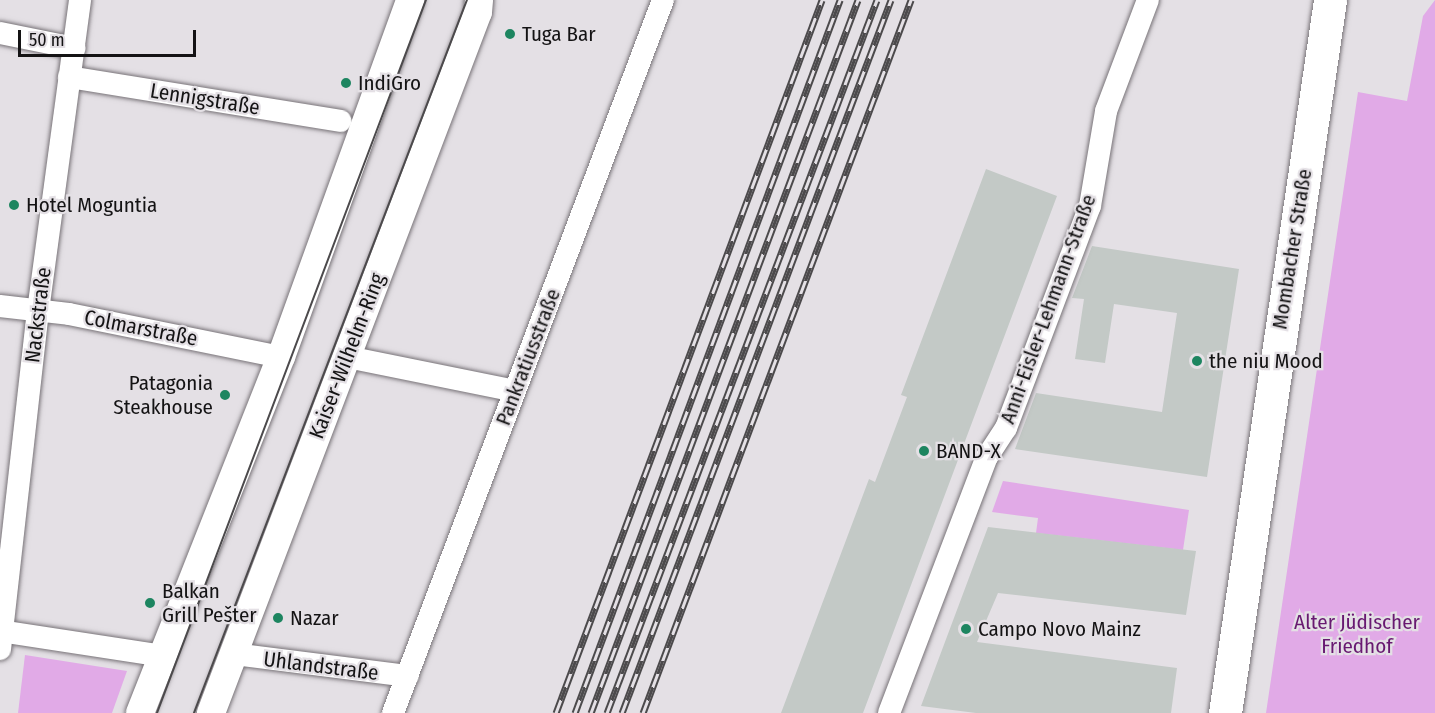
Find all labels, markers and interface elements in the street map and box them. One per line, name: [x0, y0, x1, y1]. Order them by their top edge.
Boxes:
scale bar: [21, 18, 200, 56]
place label: Tuga Bar: [522, 21, 596, 47]
marker: Tuga Bar: [503, 27, 517, 41]
text: 50 m: [29, 29, 65, 51]
place label: IndiGro: [358, 70, 421, 96]
marker: IndiGro: [339, 76, 353, 90]
street label: Lennigstraße: [148, 78, 262, 120]
street label: Mombacher Straße: [1267, 167, 1317, 331]
street label: Anni-Eisler-Lehmann-Straße: [995, 191, 1101, 427]
place label: Hotel Moguntia: [26, 192, 157, 218]
marker: Hotel Moguntia: [7, 198, 21, 212]
street label: Nackstraße: [20, 266, 56, 364]
street label: Kaiser-Wilhelm-Ring: [304, 270, 390, 442]
street label: Pankratiusstraße: [490, 285, 566, 429]
street label: Colmarstraße: [82, 305, 200, 351]
place label: the niu Mood: [1209, 348, 1323, 374]
marker: the niu Mood: [1190, 354, 1204, 368]
place label: Patagonia Steakhouse: [113, 370, 213, 420]
marker: Patagonia Steakhouse: [218, 388, 232, 402]
place label: BAND-X: [936, 438, 1001, 464]
marker: BAND-X: [917, 444, 931, 458]
place label: Balkan Grill Pešter: [162, 578, 257, 628]
marker: Balkan Grill Pešter: [143, 596, 157, 610]
place label: Nazar: [290, 605, 339, 631]
park label: Alter Jüdischer Friedhof: [1294, 609, 1420, 659]
marker: Nazar: [271, 611, 285, 625]
place label: Campo Novo Mainz: [978, 616, 1141, 642]
marker: Campo Novo Mainz: [959, 622, 973, 636]
street label: Uhlandstraße: [262, 646, 380, 686]

